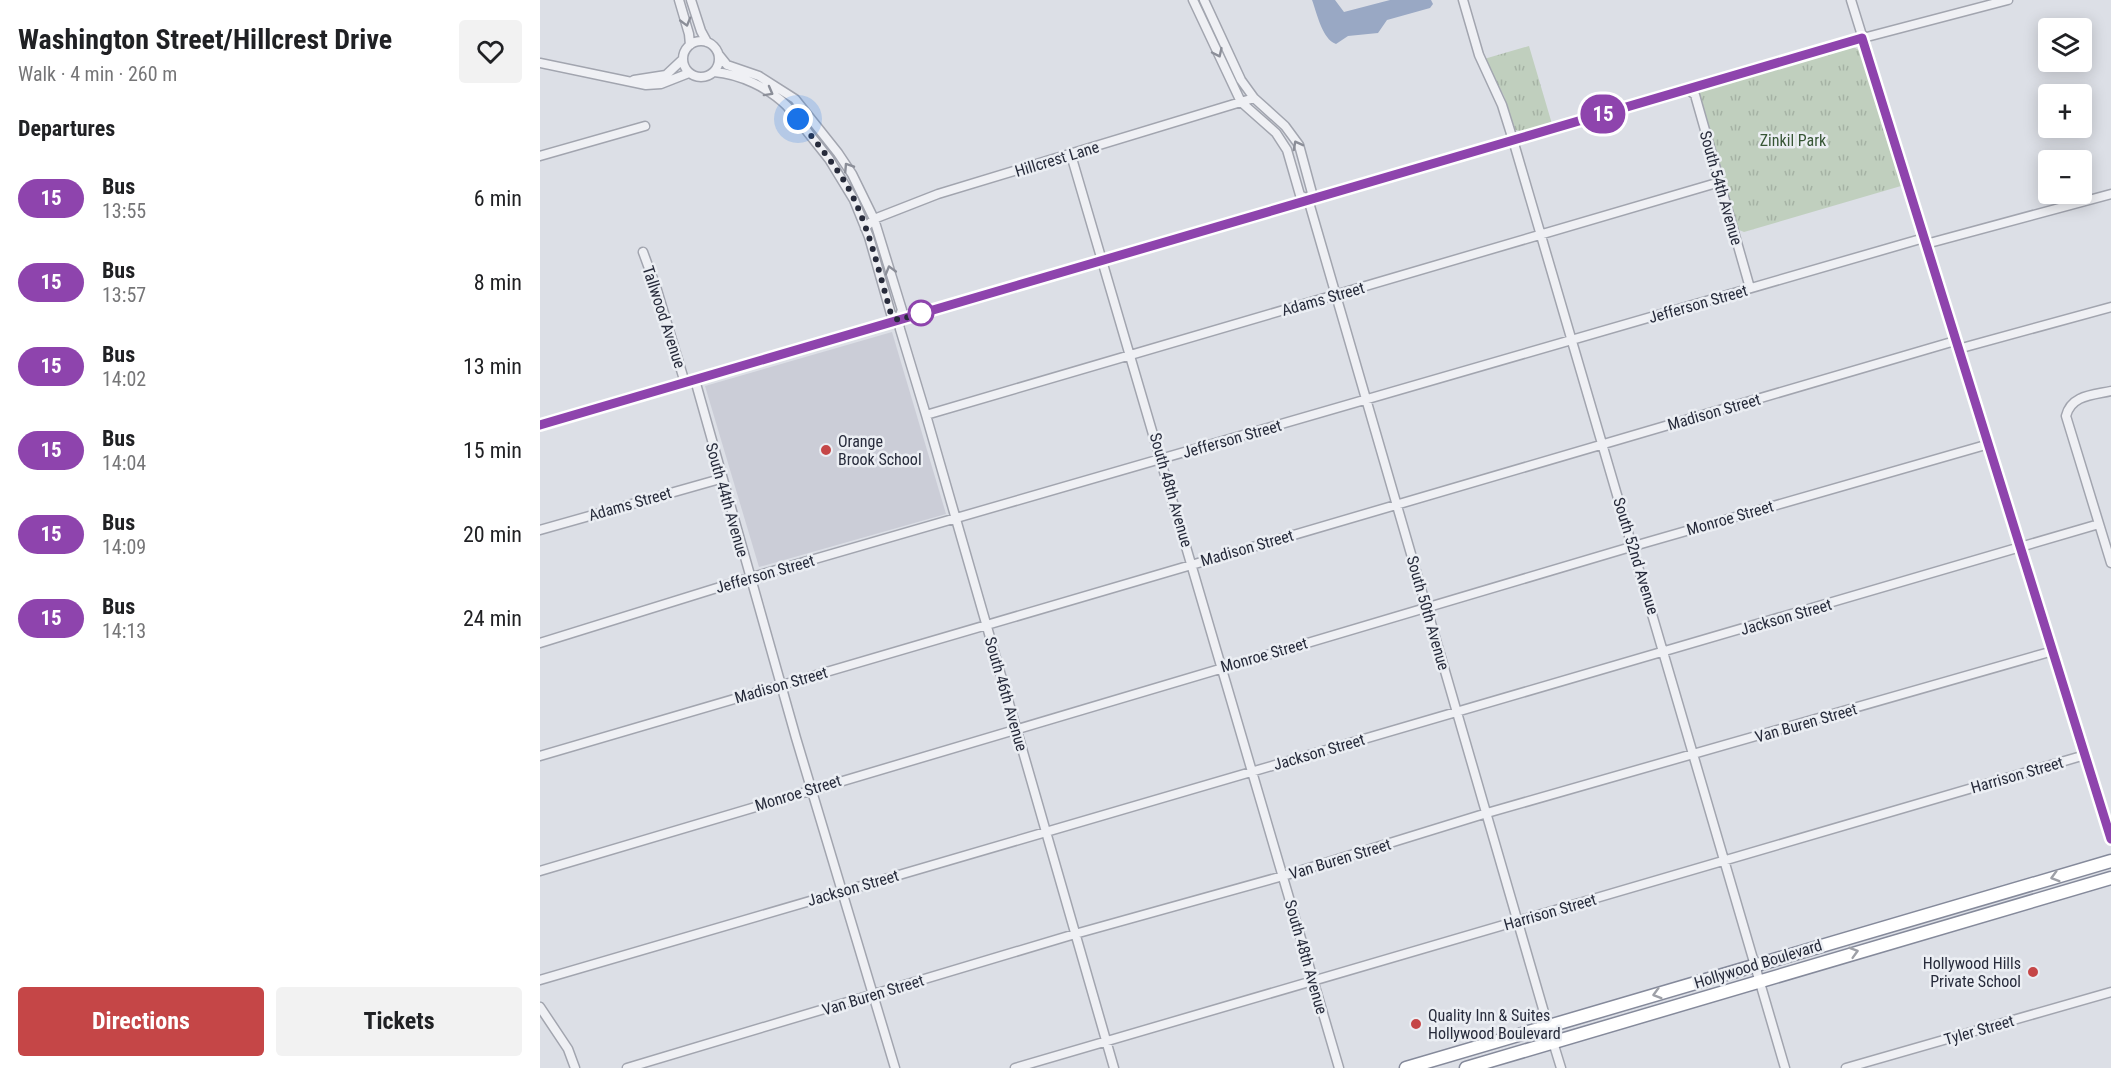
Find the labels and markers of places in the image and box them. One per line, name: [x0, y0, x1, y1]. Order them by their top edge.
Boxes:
unlabelled marker: [908, 300, 934, 326]
place label: Orange Brook School: [838, 432, 922, 469]
marker: Orange Brook School: [819, 443, 833, 457]
place label: Hollywood Hills Private School: [1923, 954, 2021, 991]
marker: Hollywood Hills Private School: [2026, 965, 2040, 979]
place label: Quality Inn & Suites Hollywood Boulevard: [1428, 1006, 1561, 1043]
marker: Quality Inn & Suites Hollywood Boulevard: [1409, 1017, 1423, 1031]

